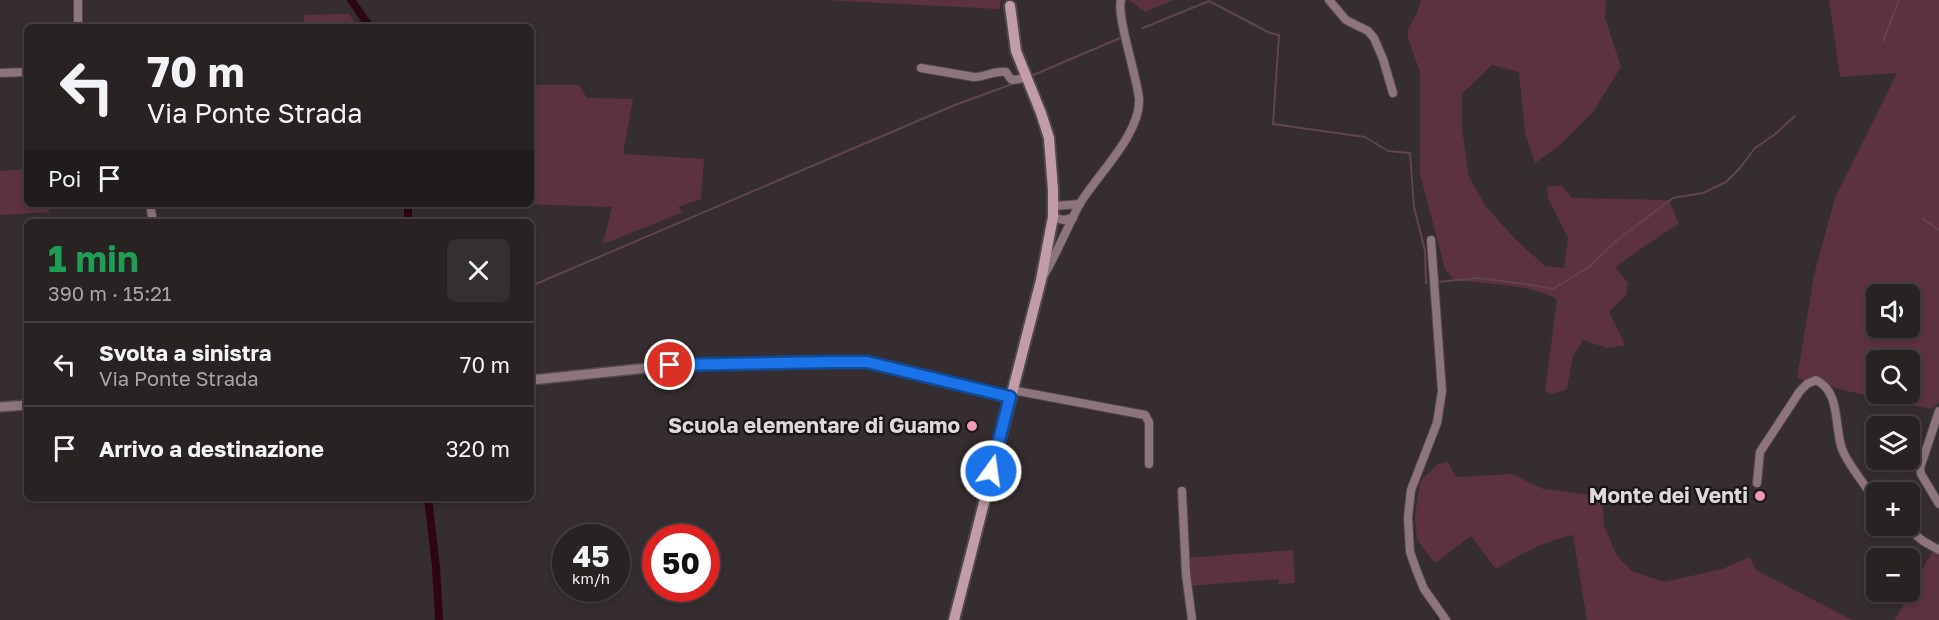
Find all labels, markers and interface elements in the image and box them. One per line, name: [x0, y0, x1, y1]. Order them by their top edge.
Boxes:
text: 70 m: [147, 46, 244, 96]
icon: left: [48, 48, 126, 126]
text: Via Ponte Strada: [147, 97, 362, 129]
icon: arrive: [93, 162, 126, 195]
text: Poi: [48, 165, 81, 192]
text: 1 min: [48, 237, 139, 280]
button: close: [447, 239, 510, 302]
text: 390 m · 15:21: [48, 281, 172, 305]
map controls: [1866, 284, 1920, 602]
button: sound: [1866, 284, 1920, 338]
text: Svolta a sinistra: [99, 339, 271, 366]
pin: [644, 339, 695, 390]
icon: left: [48, 348, 81, 381]
icon: arrive: [653, 348, 686, 381]
button: search: [1866, 350, 1920, 404]
text: 70 m: [460, 351, 510, 378]
text: Via Ponte Strada: [99, 366, 259, 390]
place label: Scuola elementare di Guamo: [668, 412, 960, 438]
button: layers: [1866, 416, 1920, 470]
marker: Scuola elementare di Guamo: [965, 419, 979, 433]
icon: arrive: [48, 432, 81, 465]
text: Arrivo a destinazione: [99, 435, 324, 462]
text: 320 m: [446, 435, 510, 462]
position arrow: [959, 439, 1023, 503]
place label: Monte dei Venti: [1589, 482, 1748, 508]
button: +: [1866, 482, 1920, 536]
marker: Monte dei Venti: [1753, 489, 1767, 503]
speed limit sign: 50: [642, 524, 720, 602]
text: 45: [572, 538, 610, 574]
button: −: [1866, 548, 1920, 602]
text: km/h: [572, 569, 610, 587]

